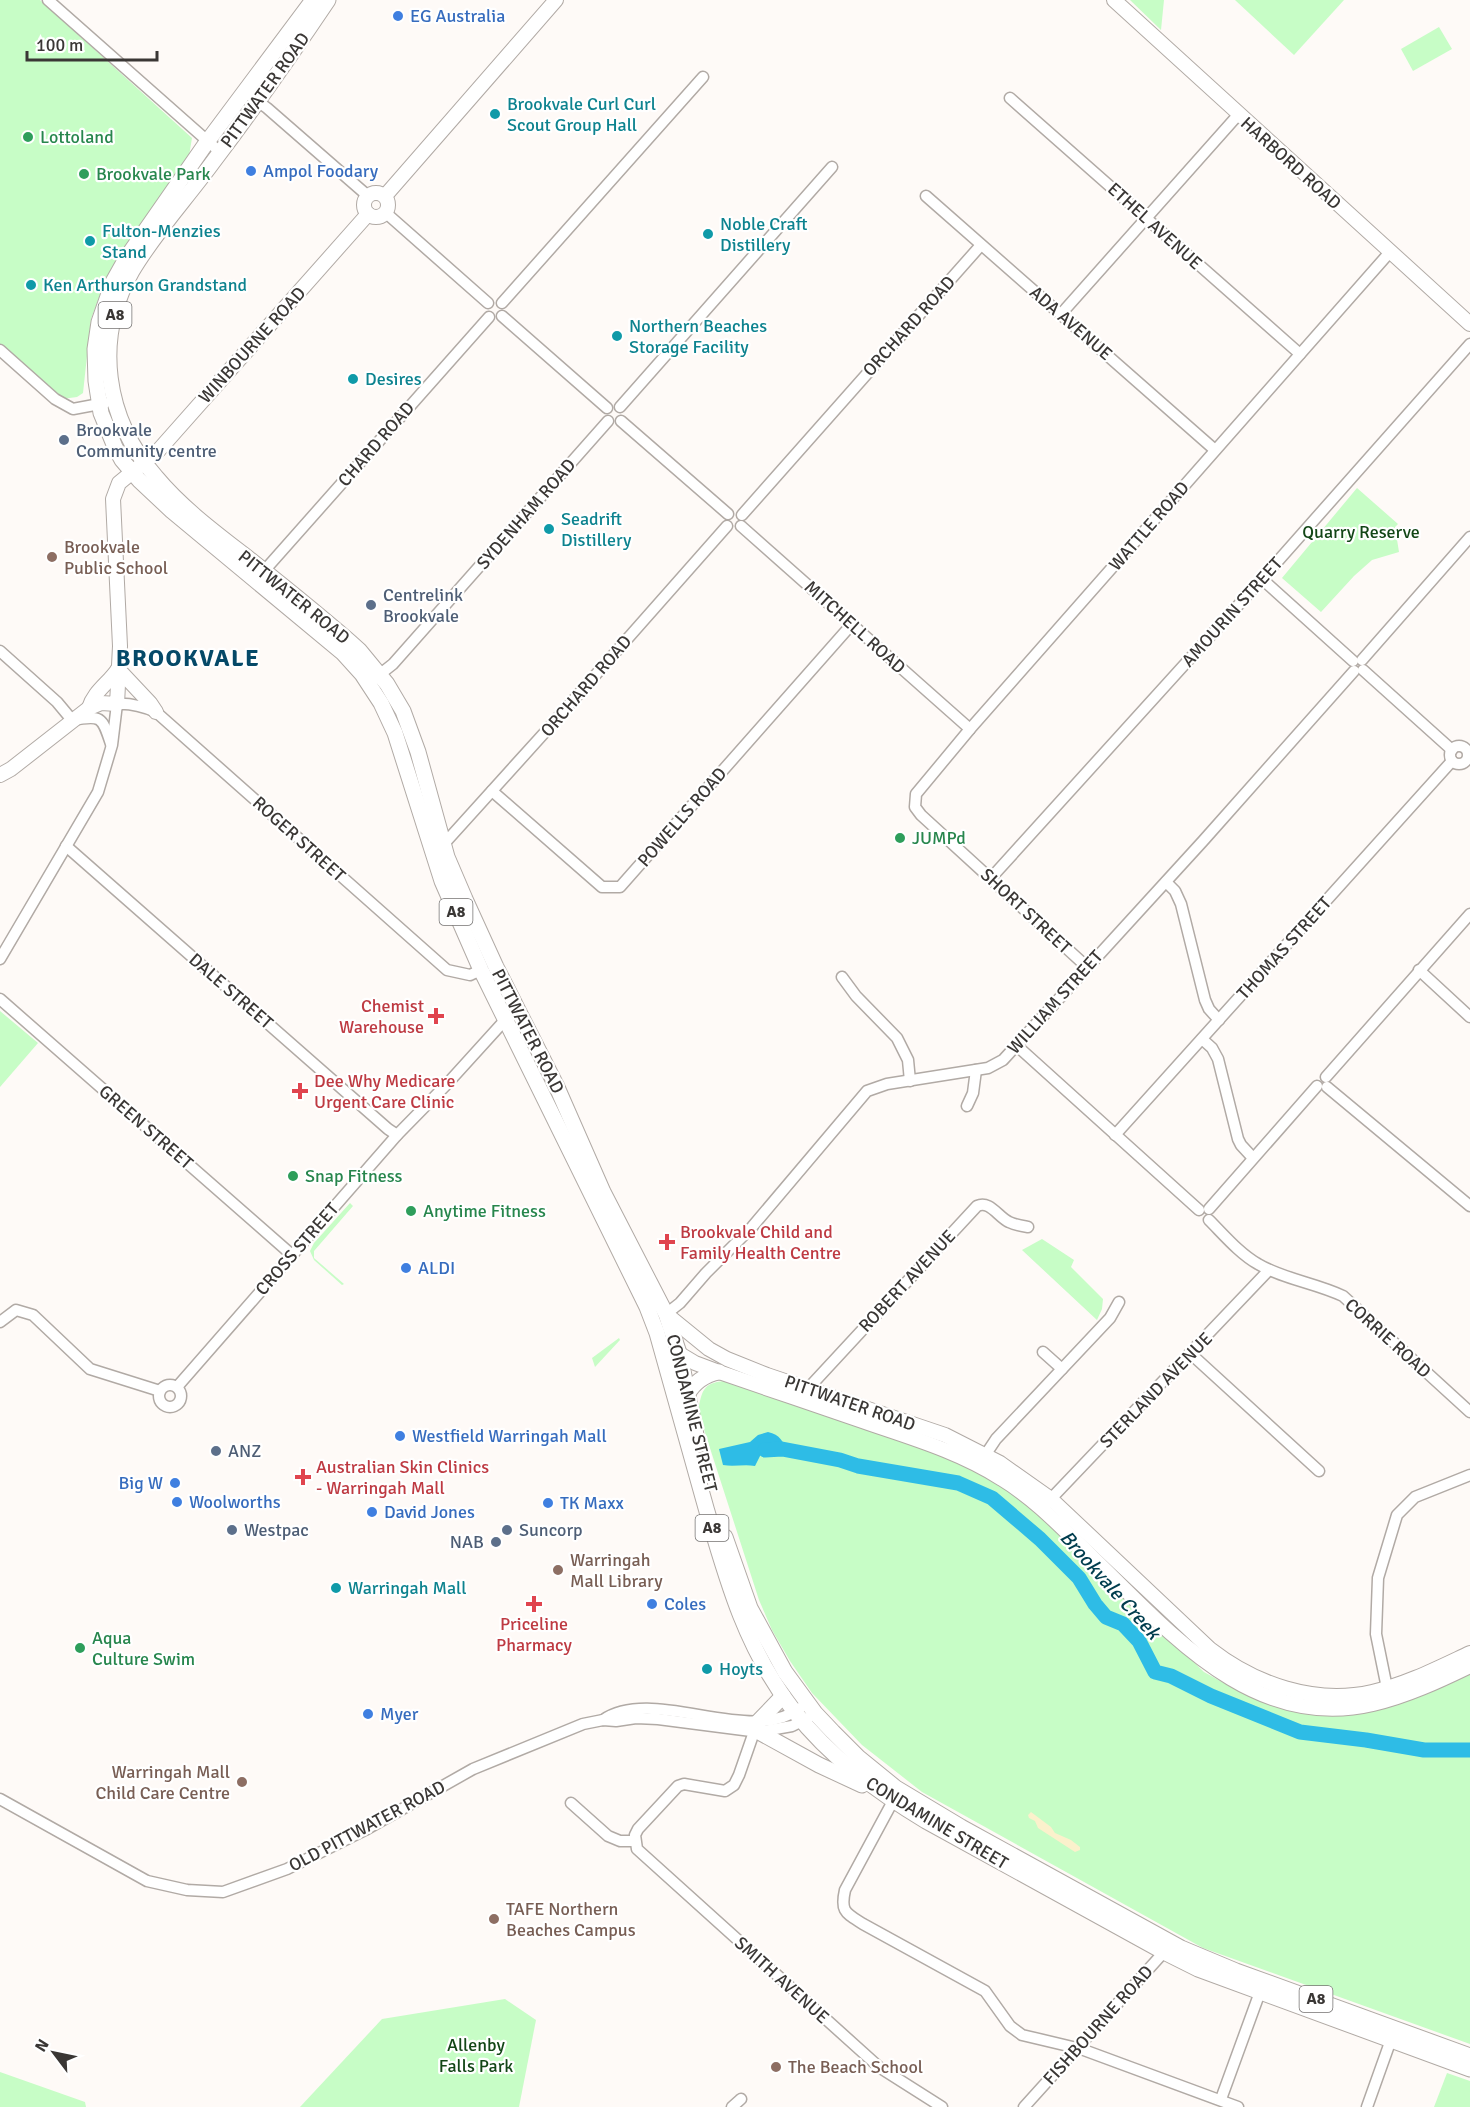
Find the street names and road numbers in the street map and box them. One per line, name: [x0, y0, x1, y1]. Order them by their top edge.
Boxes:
street label: PITTWATER ROAD: [216, 28, 314, 152]
street label: HARBORD ROAD: [1236, 112, 1346, 214]
street label: ETHEL AVENUE: [1103, 178, 1207, 274]
street label: ORCHARD ROAD: [858, 271, 960, 381]
street label: ADA AVENUE: [1025, 281, 1117, 365]
street label: WINBOURNE ROAD: [194, 282, 310, 408]
road number: A8: [98, 302, 132, 328]
street label: CHARD ROAD: [333, 397, 419, 491]
street label: SYDENHAM ROAD: [472, 454, 580, 574]
street label: WATTLE ROAD: [1104, 477, 1194, 575]
street label: PITTWATER ROAD: [234, 545, 354, 649]
street label: AMOURIN STREET: [1177, 552, 1287, 671]
street label: MITCHELL ROAD: [800, 576, 910, 678]
street label: ORCHARD ROAD: [536, 631, 636, 741]
street label: POWELLS ROAD: [633, 763, 731, 871]
street label: ROGER STREET: [248, 792, 350, 887]
street label: SHORT STREET: [976, 863, 1076, 959]
street label: THOMAS STREET: [1232, 892, 1336, 1004]
road number: A8: [440, 899, 472, 925]
street label: WILLIAM STREET: [1003, 945, 1108, 1058]
street label: DALE STREET: [184, 949, 278, 1034]
street label: PITTWATER ROAD: [487, 965, 569, 1097]
street label: GREEN STREET: [94, 1080, 198, 1174]
street label: CROSS STREET: [251, 1198, 343, 1300]
street label: ROBERT AVENUE: [854, 1225, 960, 1337]
street label: CORRIE ROAD: [1340, 1294, 1436, 1382]
street label: STERLAND AVENUE: [1095, 1327, 1217, 1453]
street label: CONDAMINE STREET: [662, 1332, 722, 1494]
street label: PITTWATER ROAD: [782, 1370, 918, 1436]
road number: A8: [696, 1515, 728, 1541]
street label: CONDAMINE STREET: [862, 1772, 1012, 1874]
street label: OLD PITTWATER ROAD: [285, 1775, 449, 1877]
street label: SMITH AVENUE: [730, 1932, 834, 2028]
street label: FISHBOURNE ROAD: [1038, 1961, 1158, 2089]
road number: A8: [1300, 1986, 1332, 2012]

